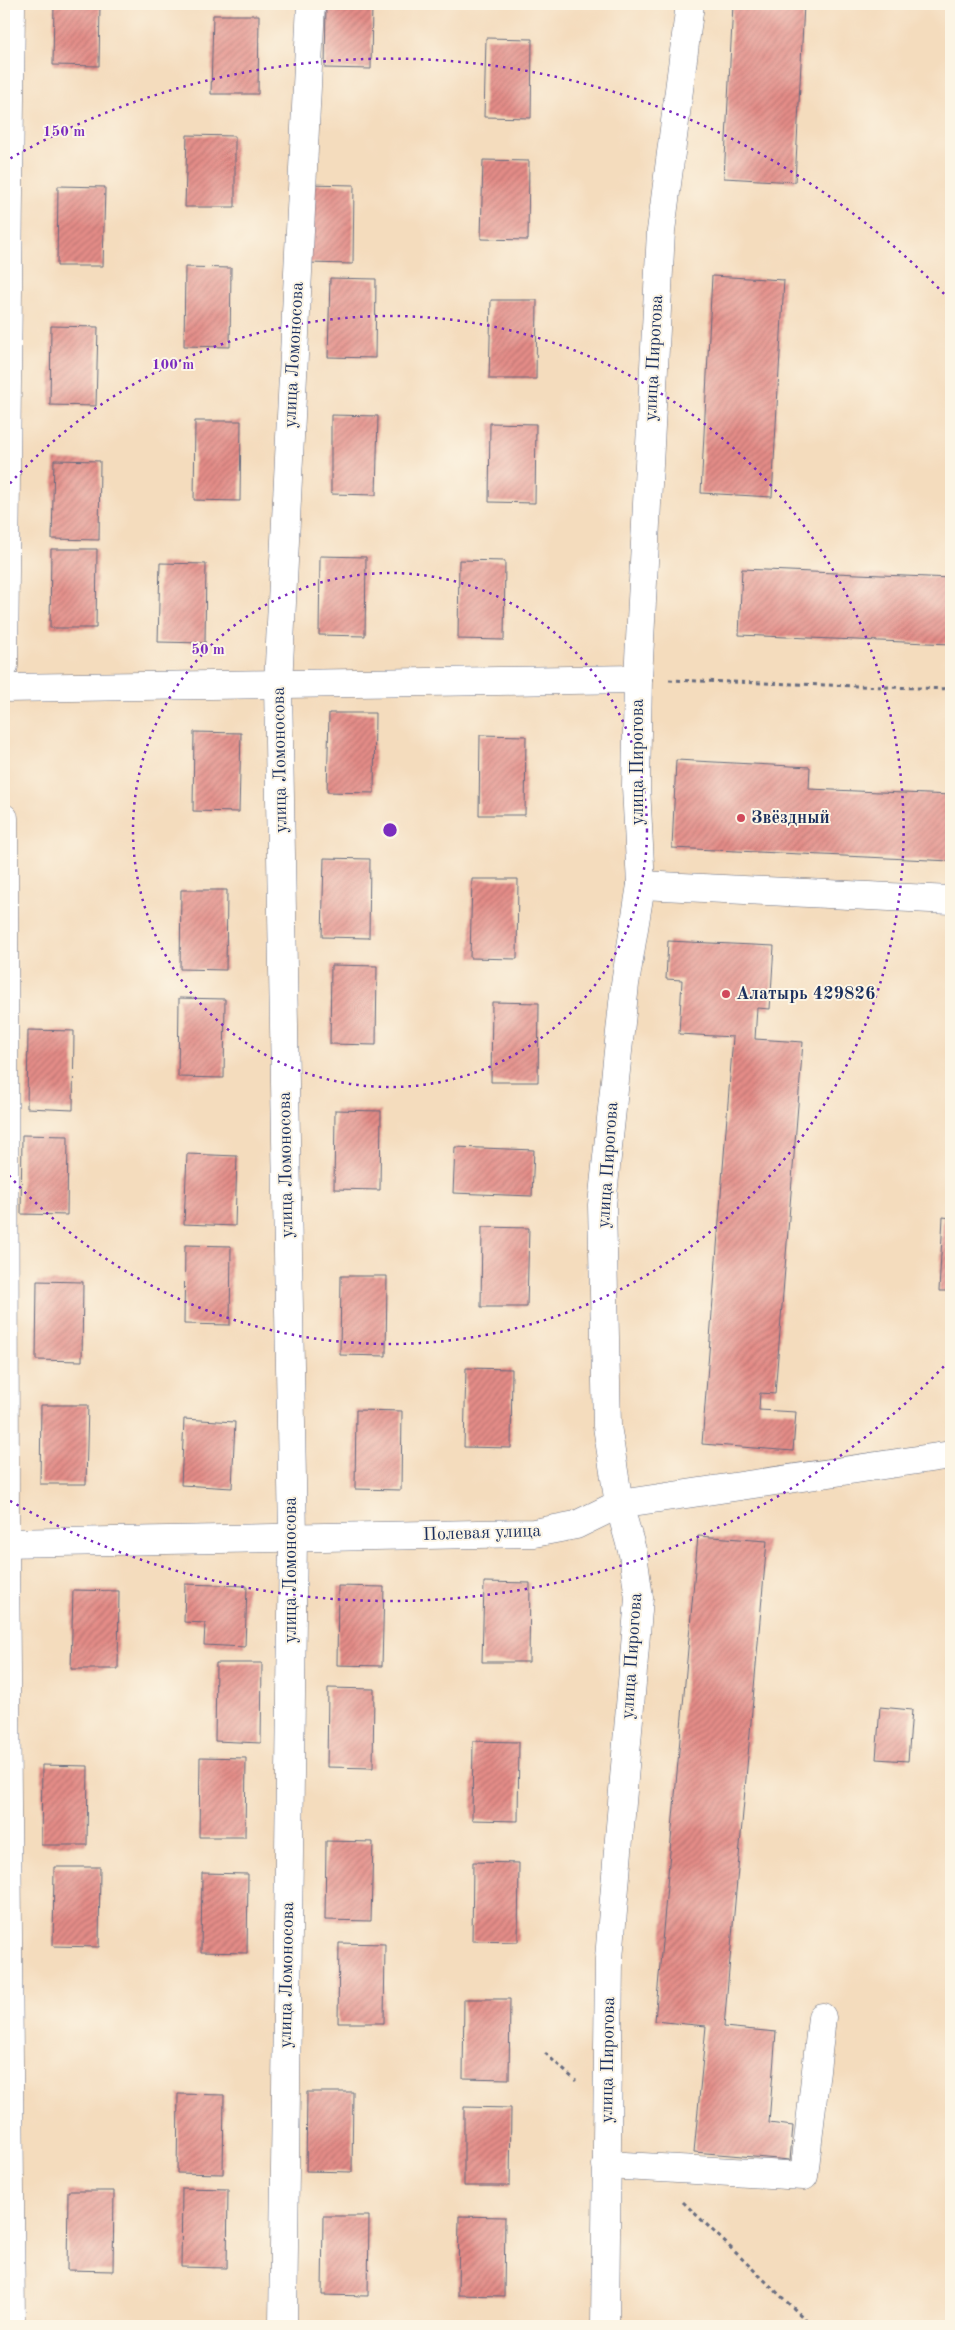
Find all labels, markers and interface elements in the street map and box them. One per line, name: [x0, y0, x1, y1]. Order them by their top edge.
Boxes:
text: 150 m: [43, 125, 85, 140]
street label: улица Ломоносова: [281, 281, 307, 429]
street label: улица Пирогова: [642, 294, 666, 422]
text: 100 m: [152, 358, 194, 373]
text: 50 m: [191, 643, 225, 658]
street label: улица Ломоносова: [270, 687, 290, 833]
street label: улица Пирогова: [629, 699, 647, 825]
place label: Звёздный: [751, 809, 830, 827]
marker: Звёздный: [735, 812, 747, 824]
centre of rings: [381, 821, 399, 839]
place label: Алатырь 429826: [736, 985, 875, 1003]
marker: Алатырь 429826: [720, 988, 732, 1000]
street label: улица Ломоносова: [276, 1092, 296, 1238]
street label: улица Пирогова: [595, 1101, 621, 1229]
street label: улица Ломоносова: [282, 1497, 300, 1643]
street label: Полевая улица: [422, 1522, 542, 1544]
street label: улица Пирогова: [619, 1592, 645, 1720]
street label: улица Ломоносова: [277, 1902, 297, 2048]
street label: улица Пирогова: [598, 1996, 618, 2123]

